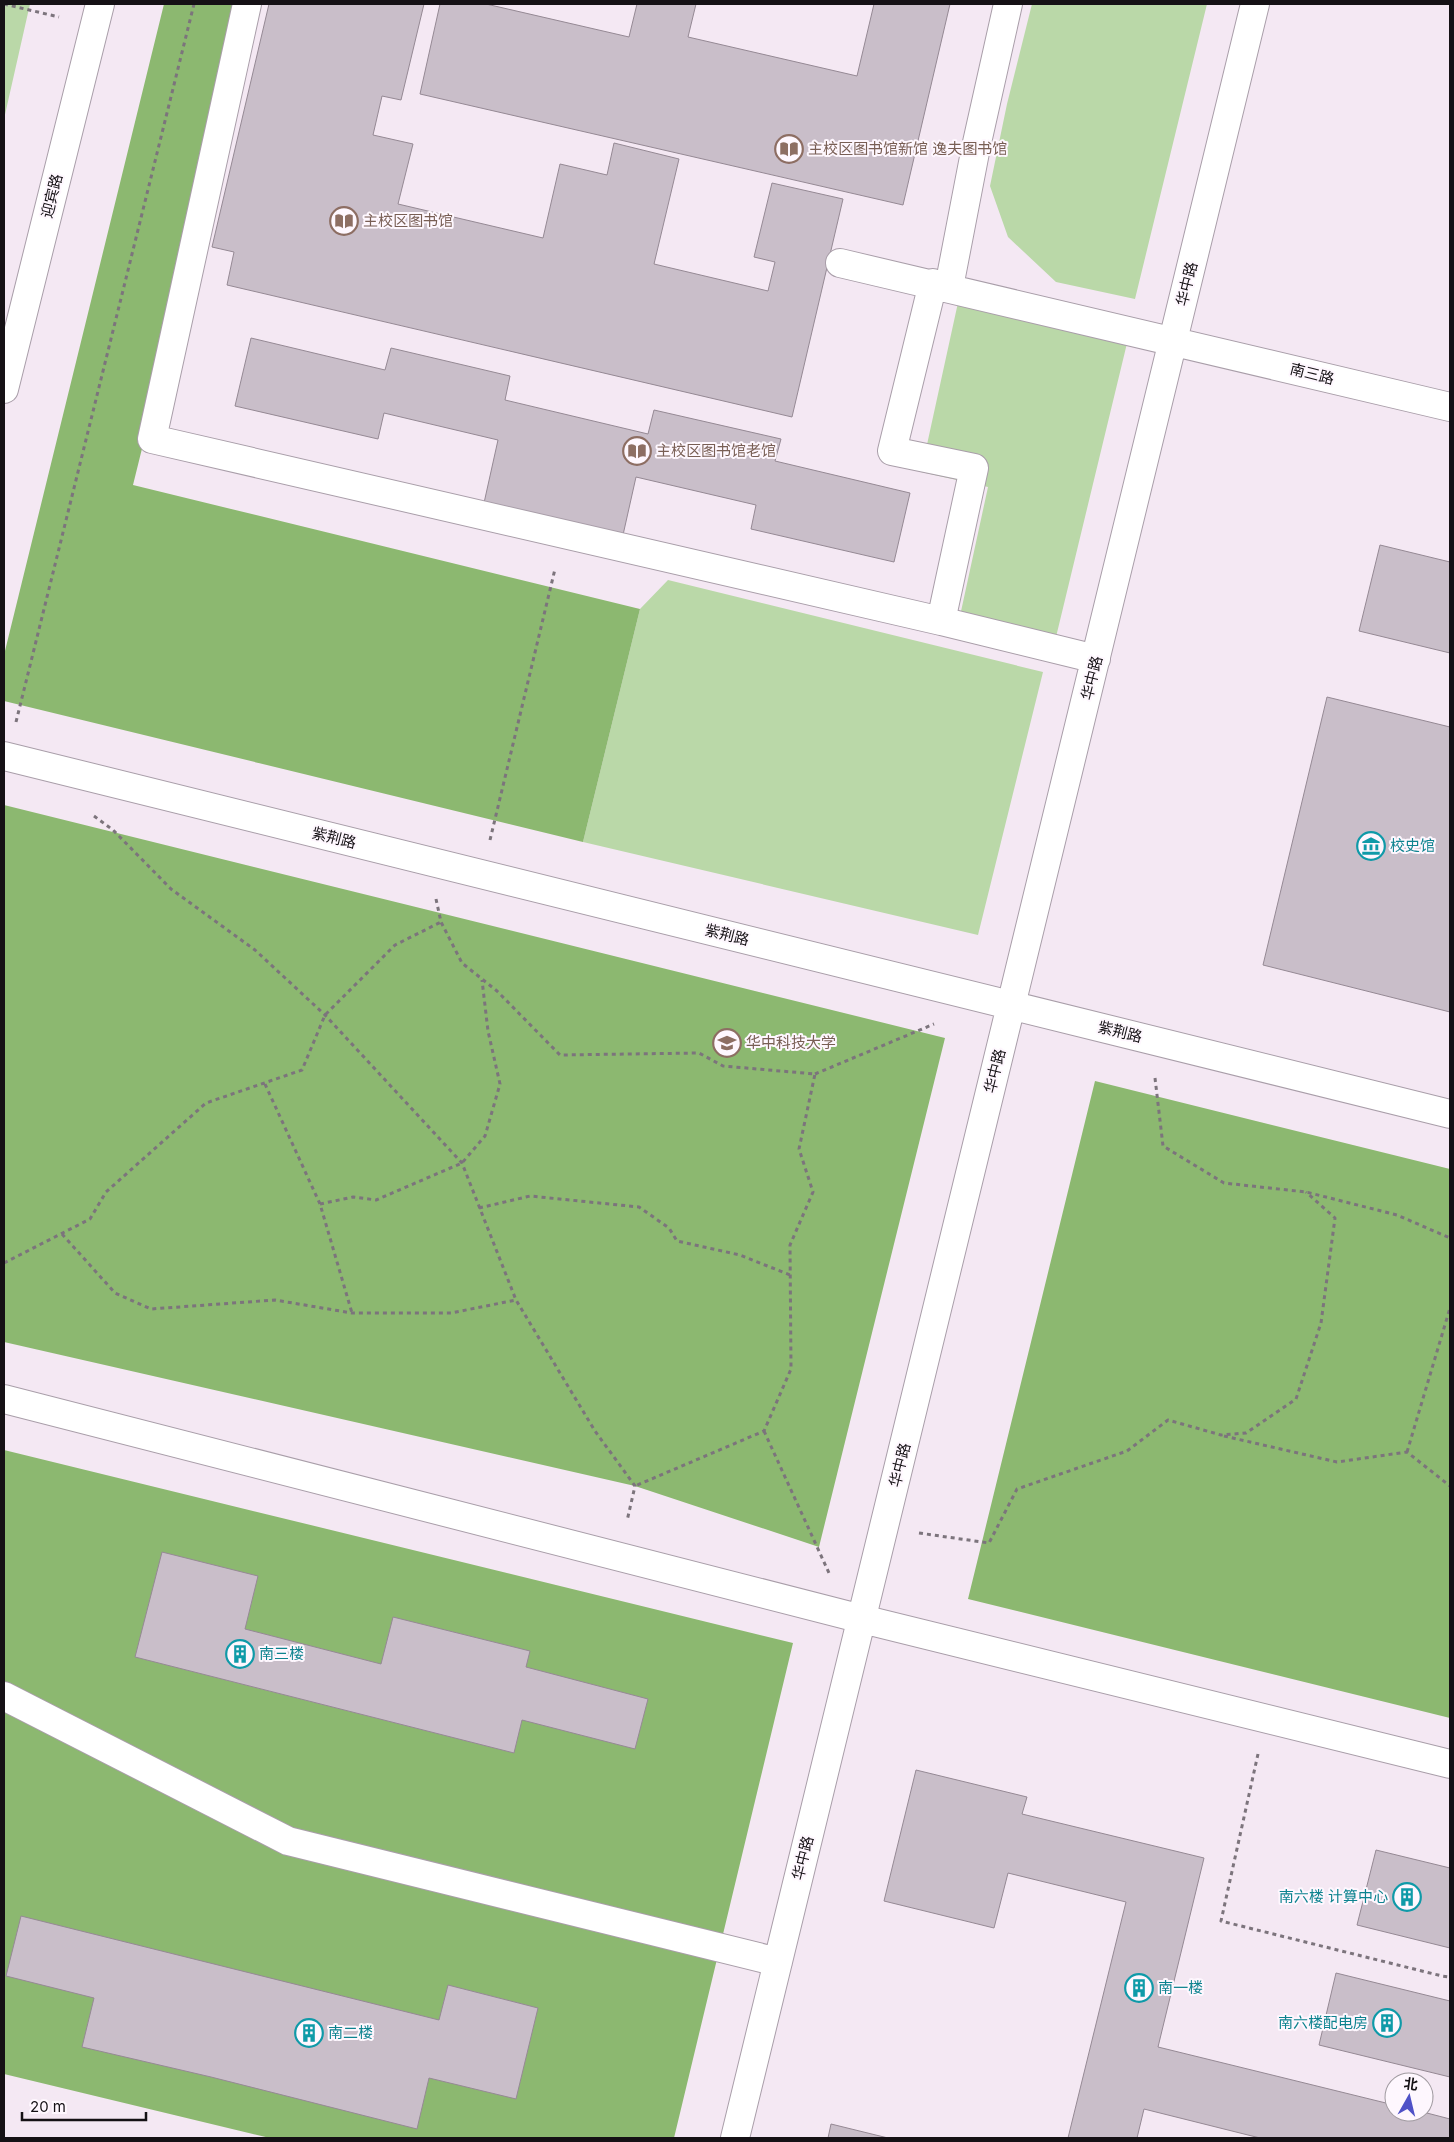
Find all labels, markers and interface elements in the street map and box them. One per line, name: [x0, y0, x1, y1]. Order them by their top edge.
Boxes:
library icon: 主校区图书馆新馆 逸夫图书馆: [774, 134, 804, 164]
place label: 主校区图书馆新馆 逸夫图书馆: [808, 139, 1007, 158]
street label: 迎宾路: [37, 172, 66, 220]
library icon: 主校区图书馆: [329, 206, 359, 236]
place label: 主校区图书馆: [363, 211, 453, 230]
street label: 华中路: [1172, 260, 1201, 308]
street label: 南三路: [1288, 359, 1336, 388]
library icon: 主校区图书馆老馆: [622, 436, 652, 466]
place label: 主校区图书馆老馆: [656, 441, 776, 460]
street label: 华中路: [1077, 654, 1106, 702]
street label: 紫荆路: [310, 823, 358, 852]
museum icon: 校史馆: [1356, 831, 1386, 861]
place label: 校史馆: [1390, 836, 1435, 855]
street label: 紫荆路: [703, 920, 751, 949]
street label: 紫荆路: [1096, 1017, 1144, 1046]
school or university icon: 华中科技大学: [712, 1028, 742, 1058]
place label: 华中科技大学: [746, 1033, 836, 1052]
street label: 华中路: [980, 1047, 1009, 1095]
street label: 华中路: [885, 1441, 914, 1489]
building icon: 南三楼: [225, 1639, 255, 1669]
place label: 南三楼: [259, 1644, 304, 1663]
street label: 华中路: [788, 1834, 817, 1882]
building icon: 南六楼 计算中心: [1392, 1882, 1422, 1912]
place label: 南六楼 计算中心: [1279, 1887, 1388, 1906]
building icon: 南一楼: [1124, 1973, 1154, 2003]
place label: 南一楼: [1158, 1978, 1203, 1997]
building icon: 南六楼配电房: [1372, 2008, 1402, 2038]
place label: 南六楼配电房: [1278, 2013, 1368, 2032]
building icon: 南二楼: [294, 2018, 324, 2048]
place label: 南二楼: [328, 2023, 373, 2042]
north arrow: [1384, 2072, 1434, 2122]
text: 北: [1403, 2074, 1419, 2093]
scale bar: [22, 2090, 146, 2122]
text: 20 m: [30, 2097, 66, 2116]

